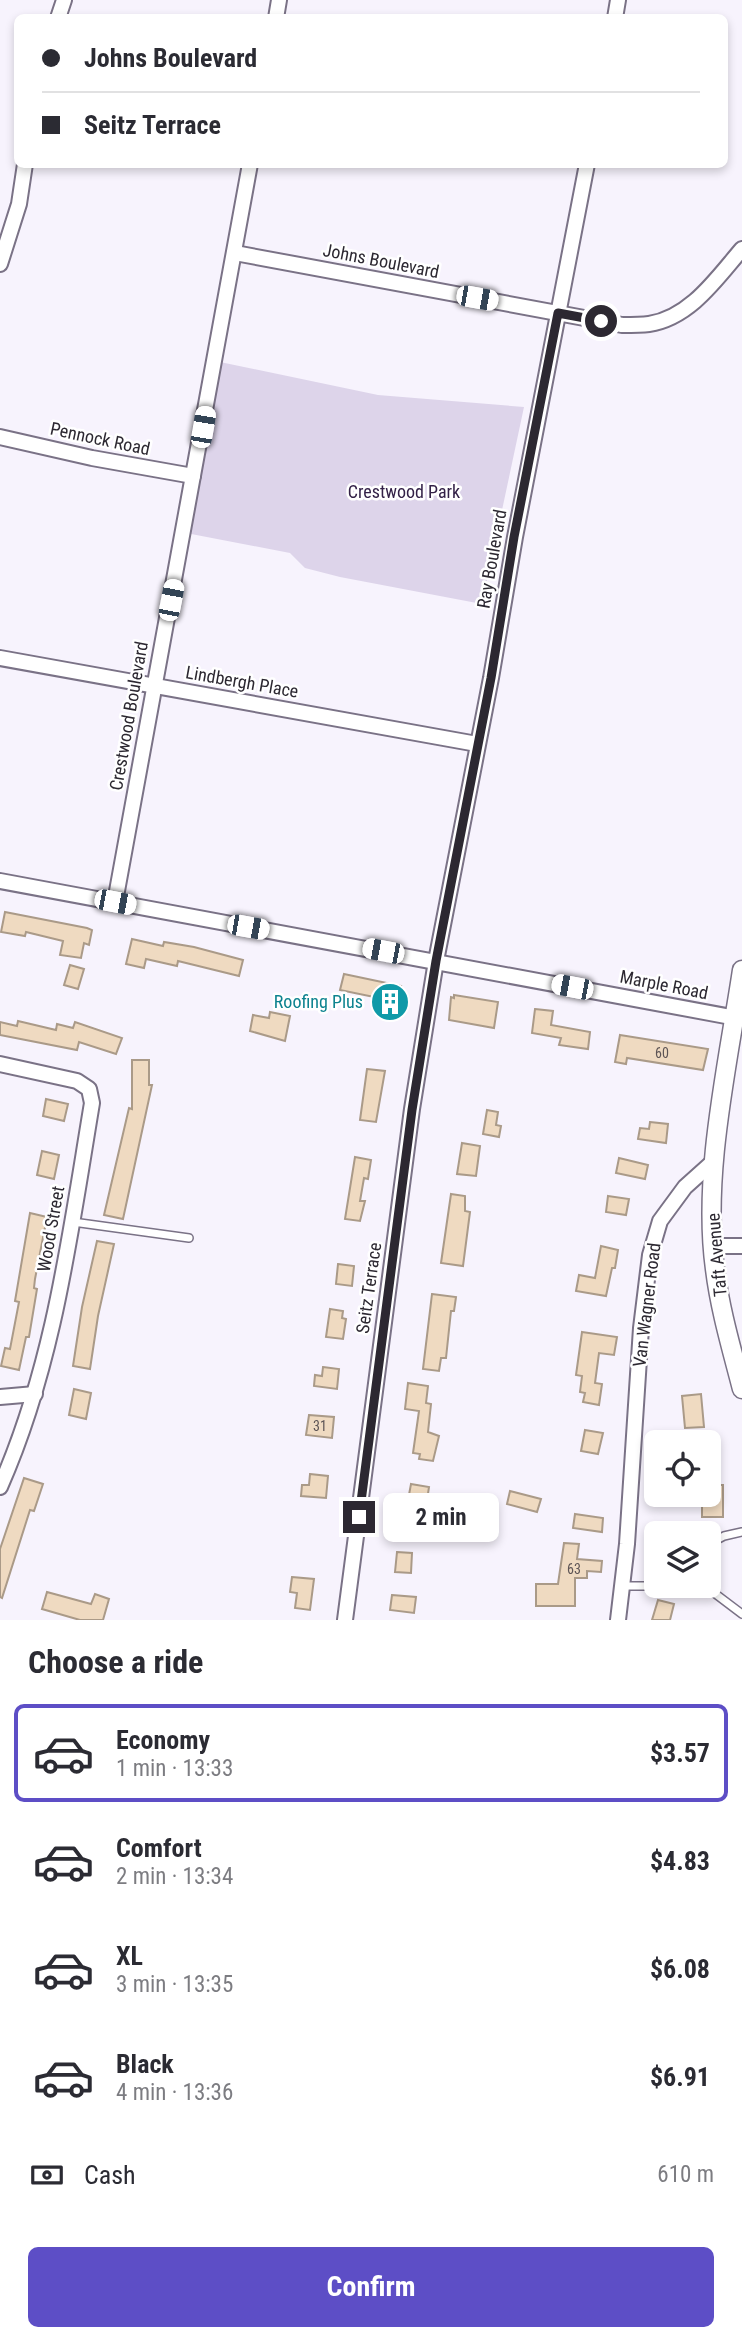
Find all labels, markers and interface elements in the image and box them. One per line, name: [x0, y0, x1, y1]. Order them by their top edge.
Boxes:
text: Johns Boulevard: [84, 43, 257, 73]
text: Seitz Terrace: [84, 110, 221, 140]
street label: Johns Boulevard: [321, 239, 441, 282]
car: [455, 284, 500, 312]
route start: [585, 305, 617, 337]
car: [190, 404, 217, 450]
street label: Pennock Road: [48, 418, 152, 459]
park label: Crestwood Park: [348, 481, 460, 502]
street label: Ray Boulevard: [472, 508, 511, 610]
car: [157, 577, 186, 623]
street label: Crestwood Boulevard: [105, 640, 152, 792]
street label: Lindbergh Place: [184, 661, 300, 702]
car: [93, 888, 138, 916]
car: [226, 913, 271, 941]
car: [361, 937, 406, 965]
street label: Marple Road: [618, 966, 710, 1003]
car: [550, 973, 595, 1001]
building icon: Roofing Plus: [369, 981, 411, 1023]
place label: Roofing Plus: [274, 991, 363, 1012]
house number: 60: [655, 1045, 669, 1061]
street label: Wood Street: [33, 1184, 68, 1273]
street label: Taft Avenue: [702, 1212, 731, 1298]
street label: Seitz Terrace: [352, 1241, 385, 1335]
street label: Van Wagner Road: [628, 1242, 665, 1368]
house number: 31: [313, 1418, 327, 1434]
map controls: [644, 1430, 721, 1598]
button: locate: [644, 1430, 721, 1507]
callout: 2 min: [384, 1492, 499, 1542]
route end: [343, 1501, 375, 1533]
text: 2 min: [415, 1504, 467, 1531]
button: layers: [644, 1521, 721, 1598]
house number: 63: [567, 1561, 581, 1577]
text: Choose a ride: [28, 1643, 203, 1681]
icon: car: [32, 1722, 95, 1785]
text: Economy: [116, 1725, 210, 1755]
text: $3.57: [650, 1738, 710, 1768]
text: 1 min · 13:33: [116, 1755, 233, 1782]
icon: car: [32, 1830, 95, 1893]
text: Comfort: [116, 1833, 202, 1863]
text: $4.83: [650, 1846, 710, 1876]
text: 2 min · 13:34: [116, 1863, 233, 1890]
icon: car: [32, 1938, 95, 2001]
text: XL: [116, 1941, 143, 1971]
text: $6.08: [650, 1954, 710, 1984]
text: 3 min · 13:35: [116, 1971, 233, 1998]
icon: car: [32, 2046, 95, 2109]
text: Black: [116, 2049, 174, 2079]
text: $6.91: [650, 2062, 710, 2092]
text: 4 min · 13:36: [116, 2079, 233, 2106]
icon: cash: [28, 2156, 66, 2194]
text: Cash: [84, 2160, 136, 2190]
text: 610 m: [657, 2161, 714, 2188]
button: Confirm: [28, 2247, 714, 2327]

